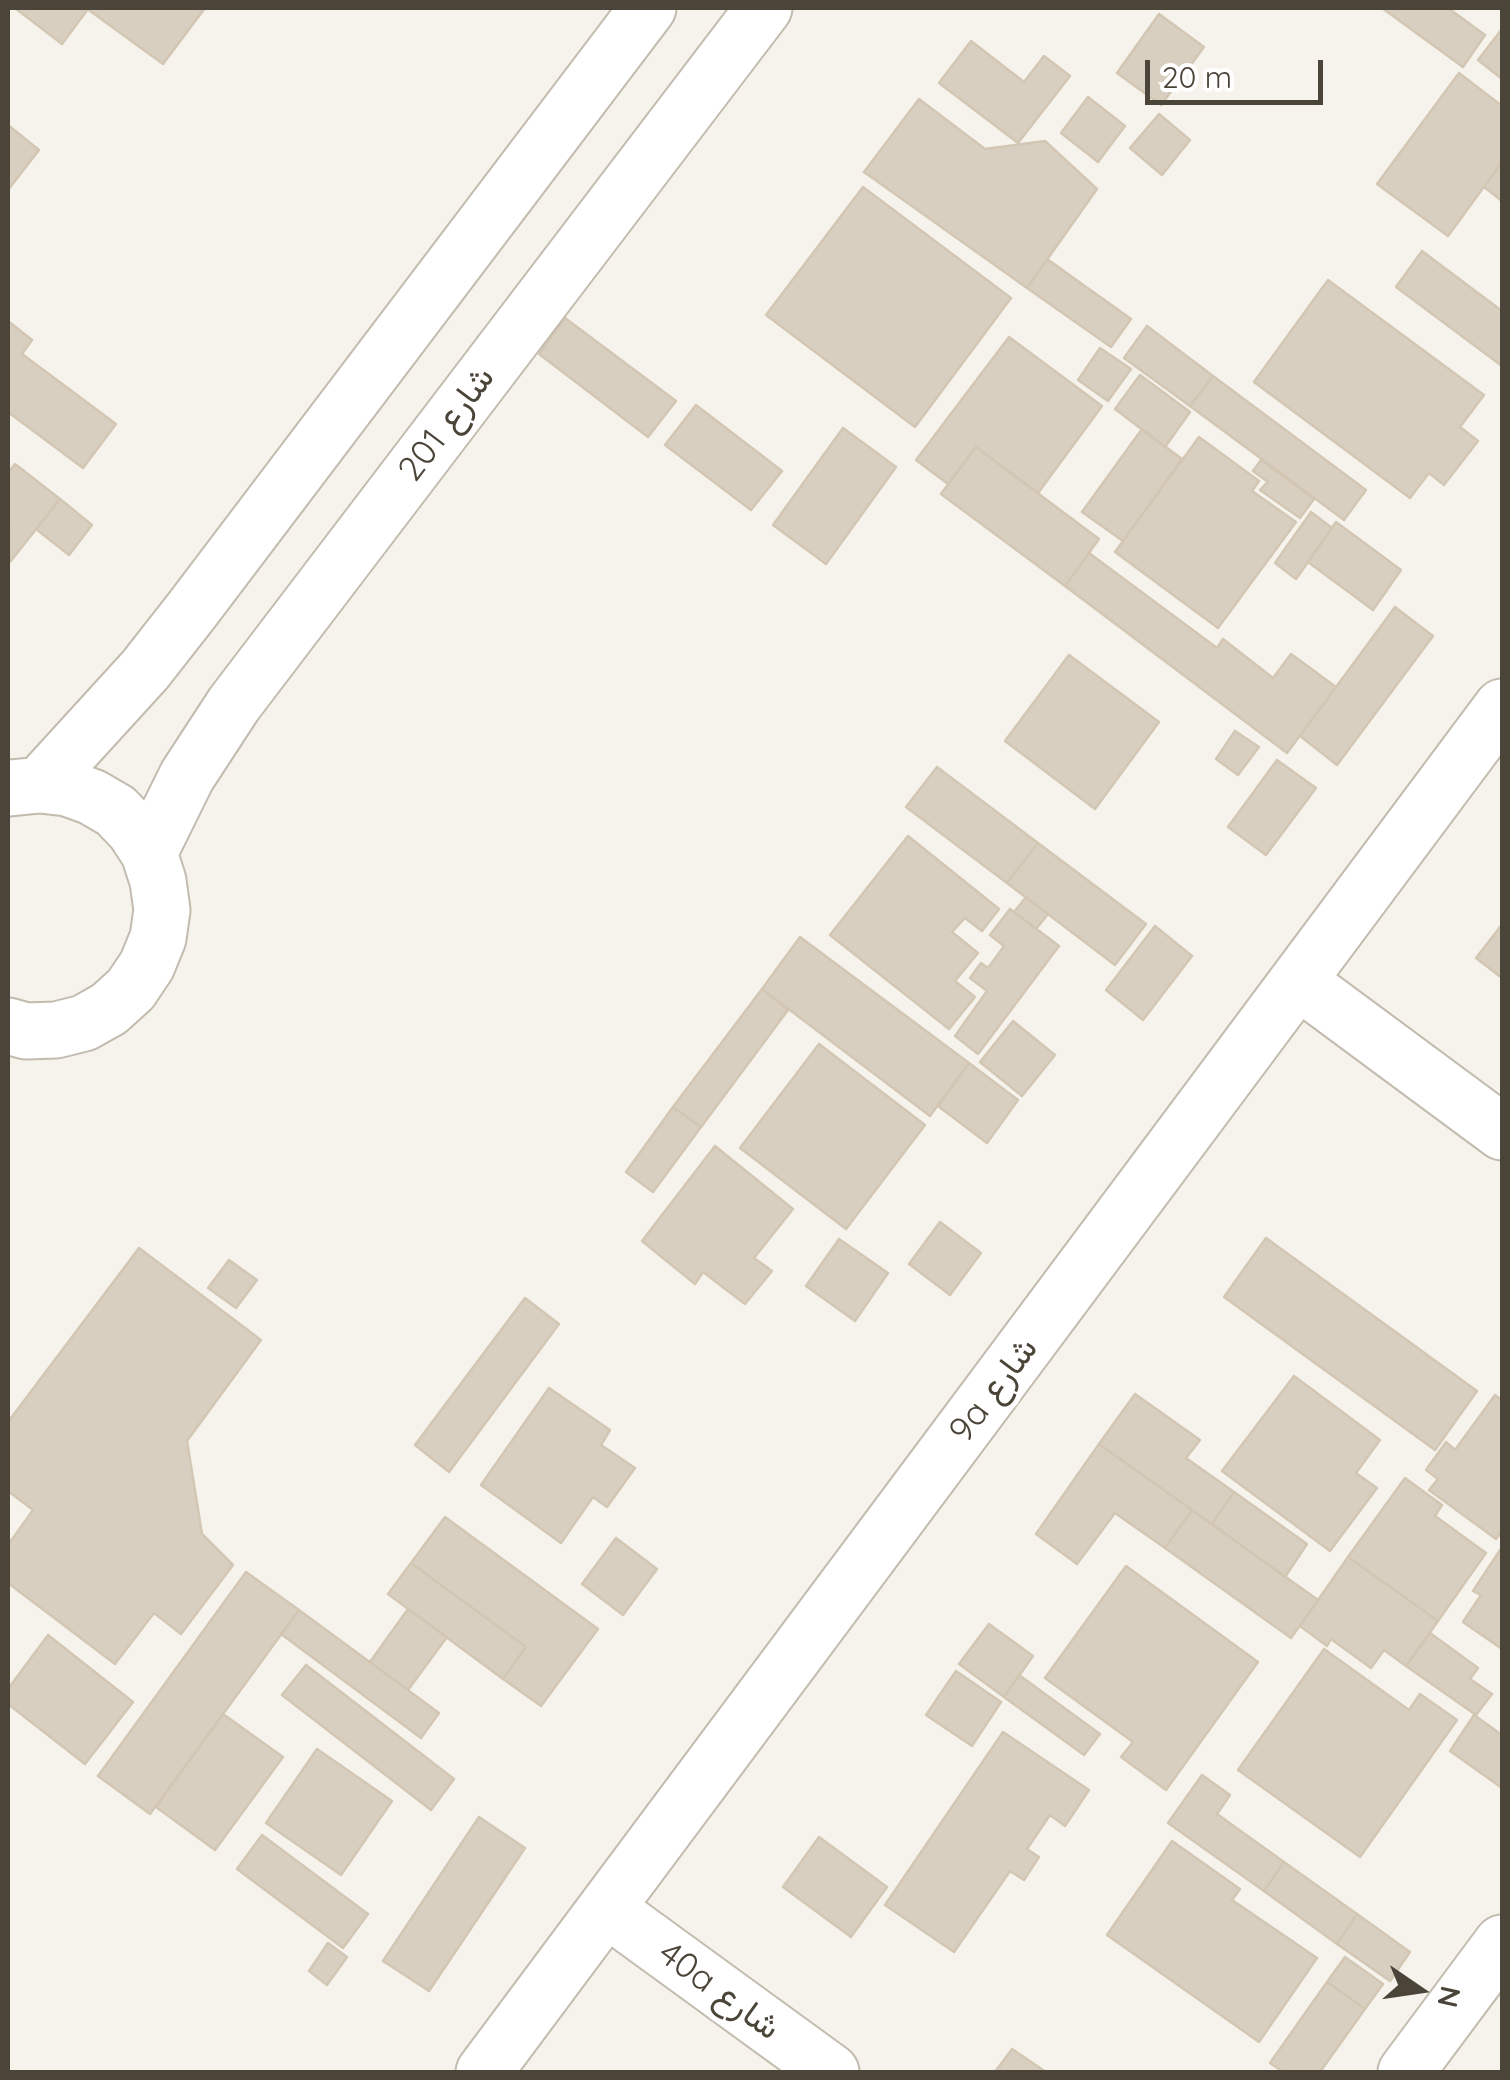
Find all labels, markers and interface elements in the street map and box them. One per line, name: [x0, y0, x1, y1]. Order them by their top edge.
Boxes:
scale bar: [1150, 40, 1328, 102]
text: 20 m: [1162, 58, 1232, 96]
street label: شارع 201: [390, 358, 504, 490]
street label: 9a شارع: [941, 1329, 1047, 1451]
street label: 40a شارع: [650, 1933, 788, 2049]
north arrow: [1370, 1940, 1470, 2040]
text: N: [1430, 1983, 1469, 2011]

